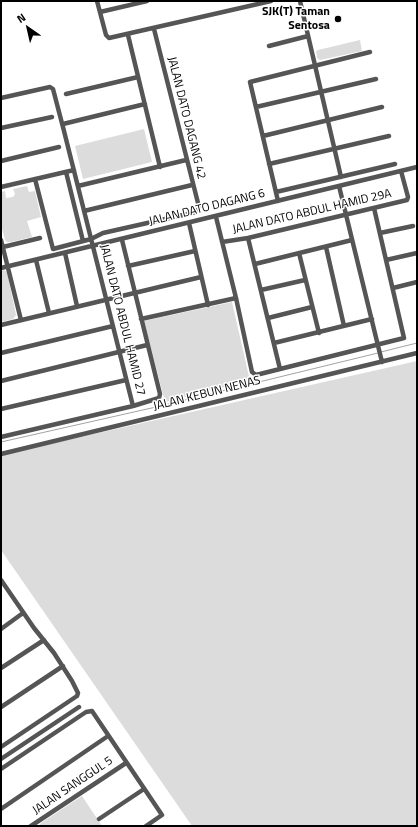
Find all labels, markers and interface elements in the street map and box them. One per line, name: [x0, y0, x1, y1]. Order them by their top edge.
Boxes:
place label: SJK(T) Taman Sentosa: [262, 5, 330, 33]
north arrow: [8, 8, 48, 48]
text: N: [14, 9, 29, 27]
marker: SJK(T) Taman Sentosa: [333, 14, 343, 24]
street label: JALAN DATO DAGANG 42: [164, 55, 208, 181]
street label: JALAN DATO DAGANG 6: [148, 187, 266, 229]
street label: JALAN DATO ABDUL HAMID 29A: [231, 187, 393, 237]
street label: JALAN DATO ABDUL HAMID 27: [96, 243, 148, 397]
street label: JALAN KEBUN NENAS: [152, 374, 262, 414]
street label: JALAN SANGGUL 5: [30, 754, 116, 818]

